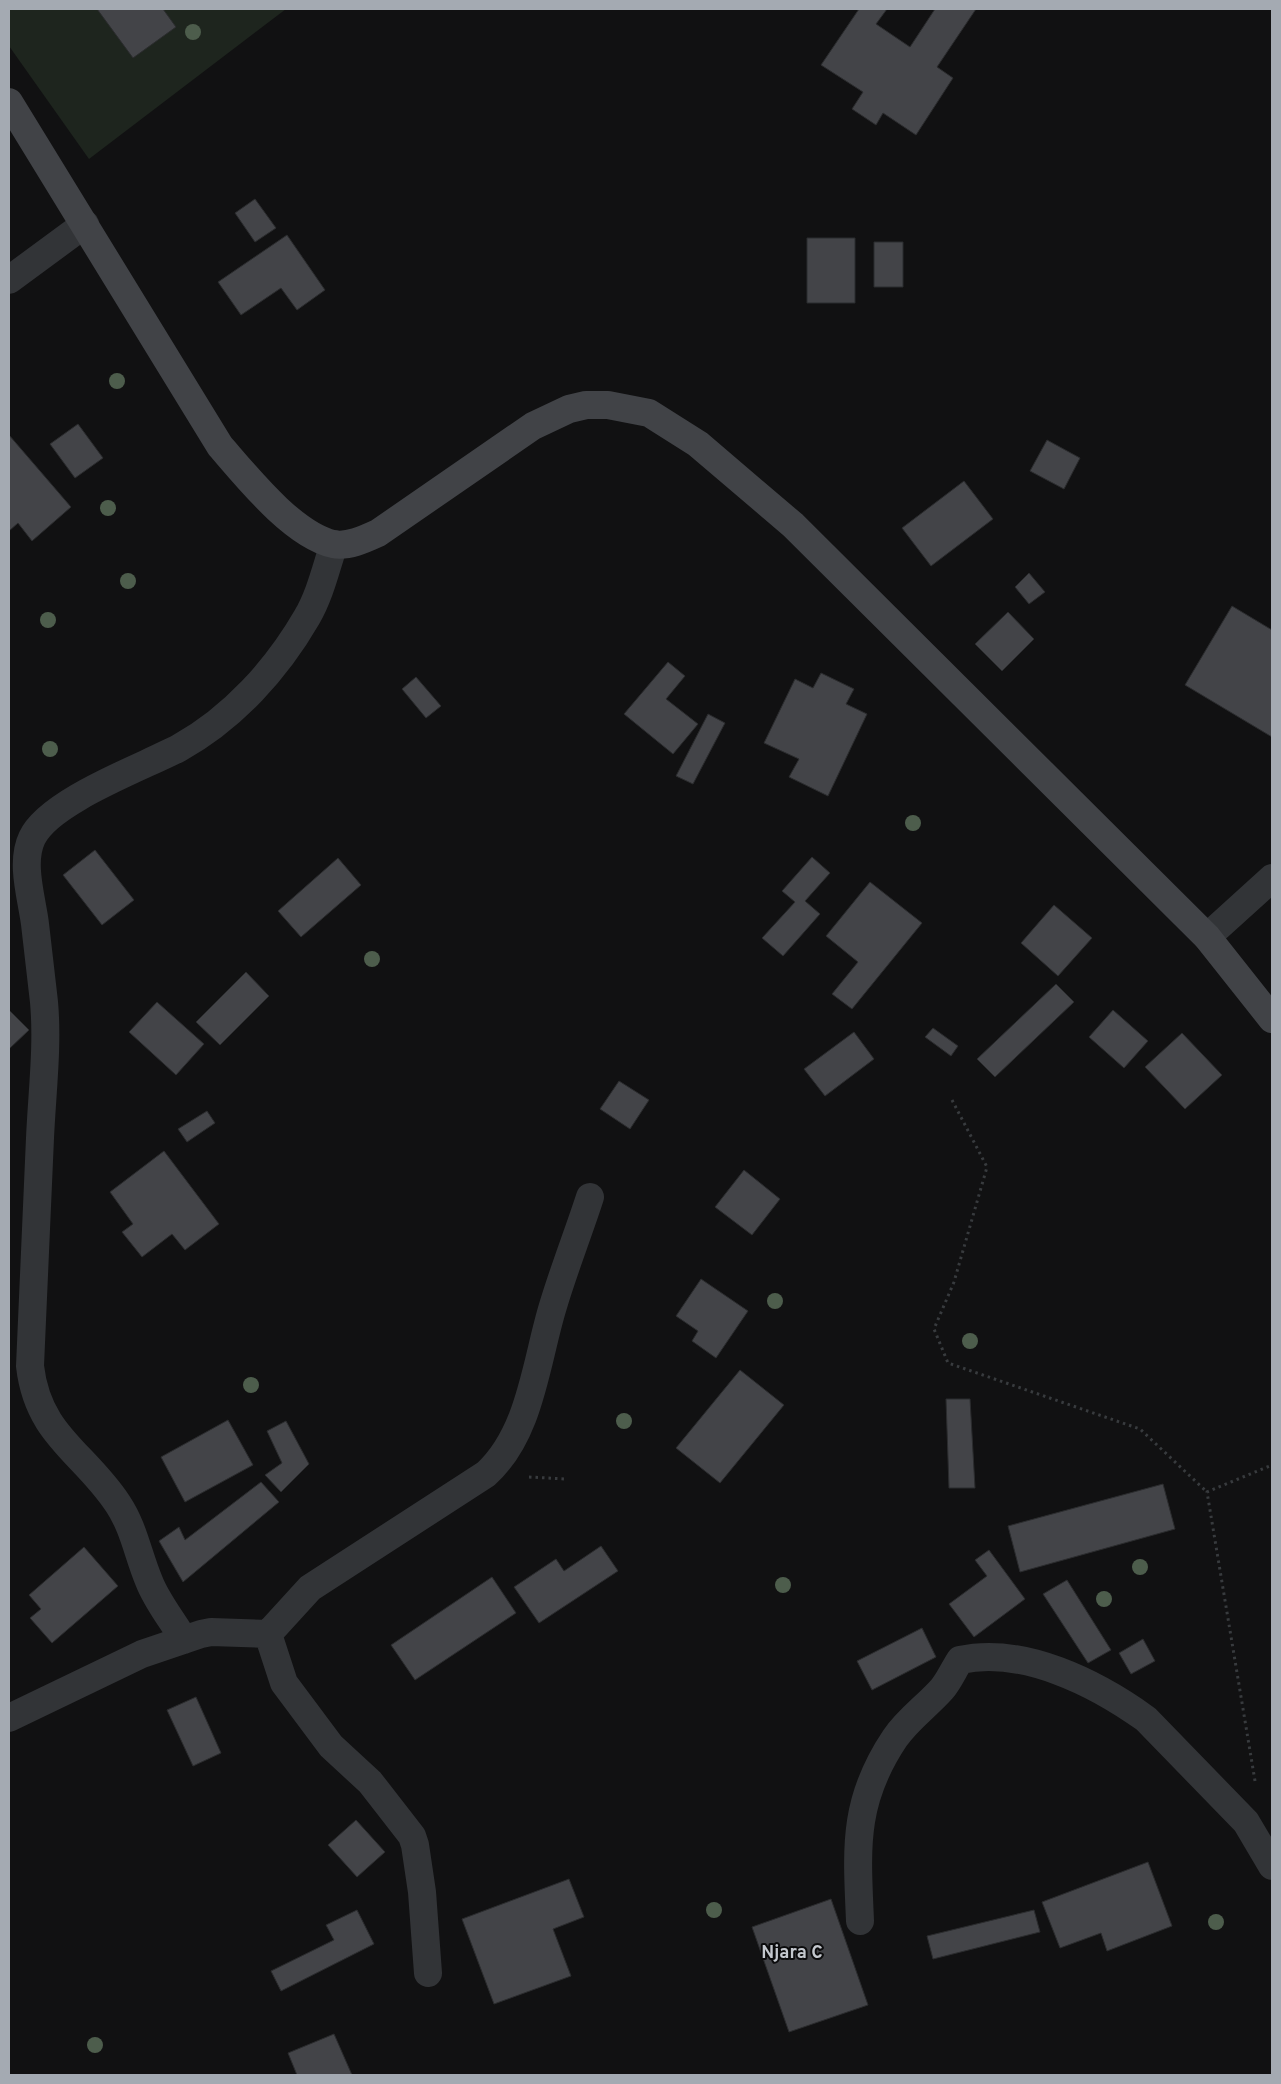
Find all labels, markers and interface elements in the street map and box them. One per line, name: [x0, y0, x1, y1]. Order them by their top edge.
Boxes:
district label: Njara C: [761, 1942, 823, 1965]

